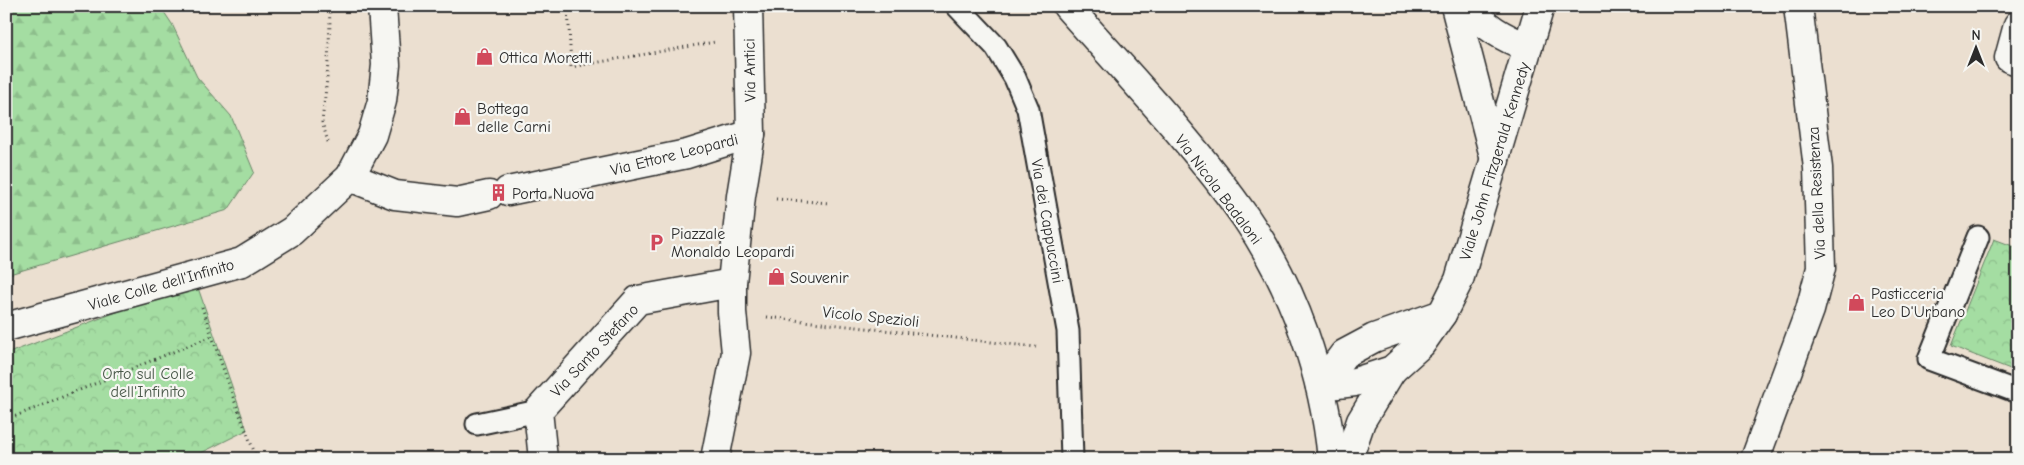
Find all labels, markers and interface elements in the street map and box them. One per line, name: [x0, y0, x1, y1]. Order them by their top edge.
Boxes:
north arrow: [1952, 22, 2002, 72]
text: N: [1971, 27, 1981, 44]
street label: Via Antici: [740, 38, 760, 102]
shop icon: Ottica Moretti: [475, 47, 495, 67]
place label: Ottica Moretti: [499, 49, 592, 67]
street label: Viale John Fitzgerald Kennedy: [1456, 59, 1534, 263]
place label: Bottega delle Carni: [477, 100, 551, 136]
shop icon: Bottega delle Carni: [453, 107, 473, 127]
street label: Via della Resistenza: [1805, 126, 1829, 260]
street label: Via Ettore Leopardi: [609, 130, 740, 180]
street label: Via Nicola Badaloni: [1171, 131, 1265, 248]
street label: Via dei Cappuccini: [1027, 158, 1067, 285]
building icon: Porta Nuova: [488, 183, 508, 203]
place label: Porta Nuova: [512, 185, 594, 203]
place label: Piazzale Monaldo Leopardi: [671, 225, 795, 261]
parking icon: Piazzale Monaldo Leopardi: [647, 232, 667, 252]
street label: Viale Colle dell'Infinito: [86, 256, 236, 314]
shop icon: Souvenir: [766, 267, 786, 287]
place label: Souvenir: [790, 269, 849, 287]
place label: Pasticceria Leo D'Urbano: [1871, 285, 1965, 321]
shop icon: Pasticceria Leo D'Urbano: [1847, 292, 1867, 312]
street label: Via Santo Stefano: [547, 301, 642, 401]
street label: Vicolo Spezioli: [822, 303, 920, 331]
park label: Orto sul Colle dell'Infinito: [102, 365, 194, 401]

